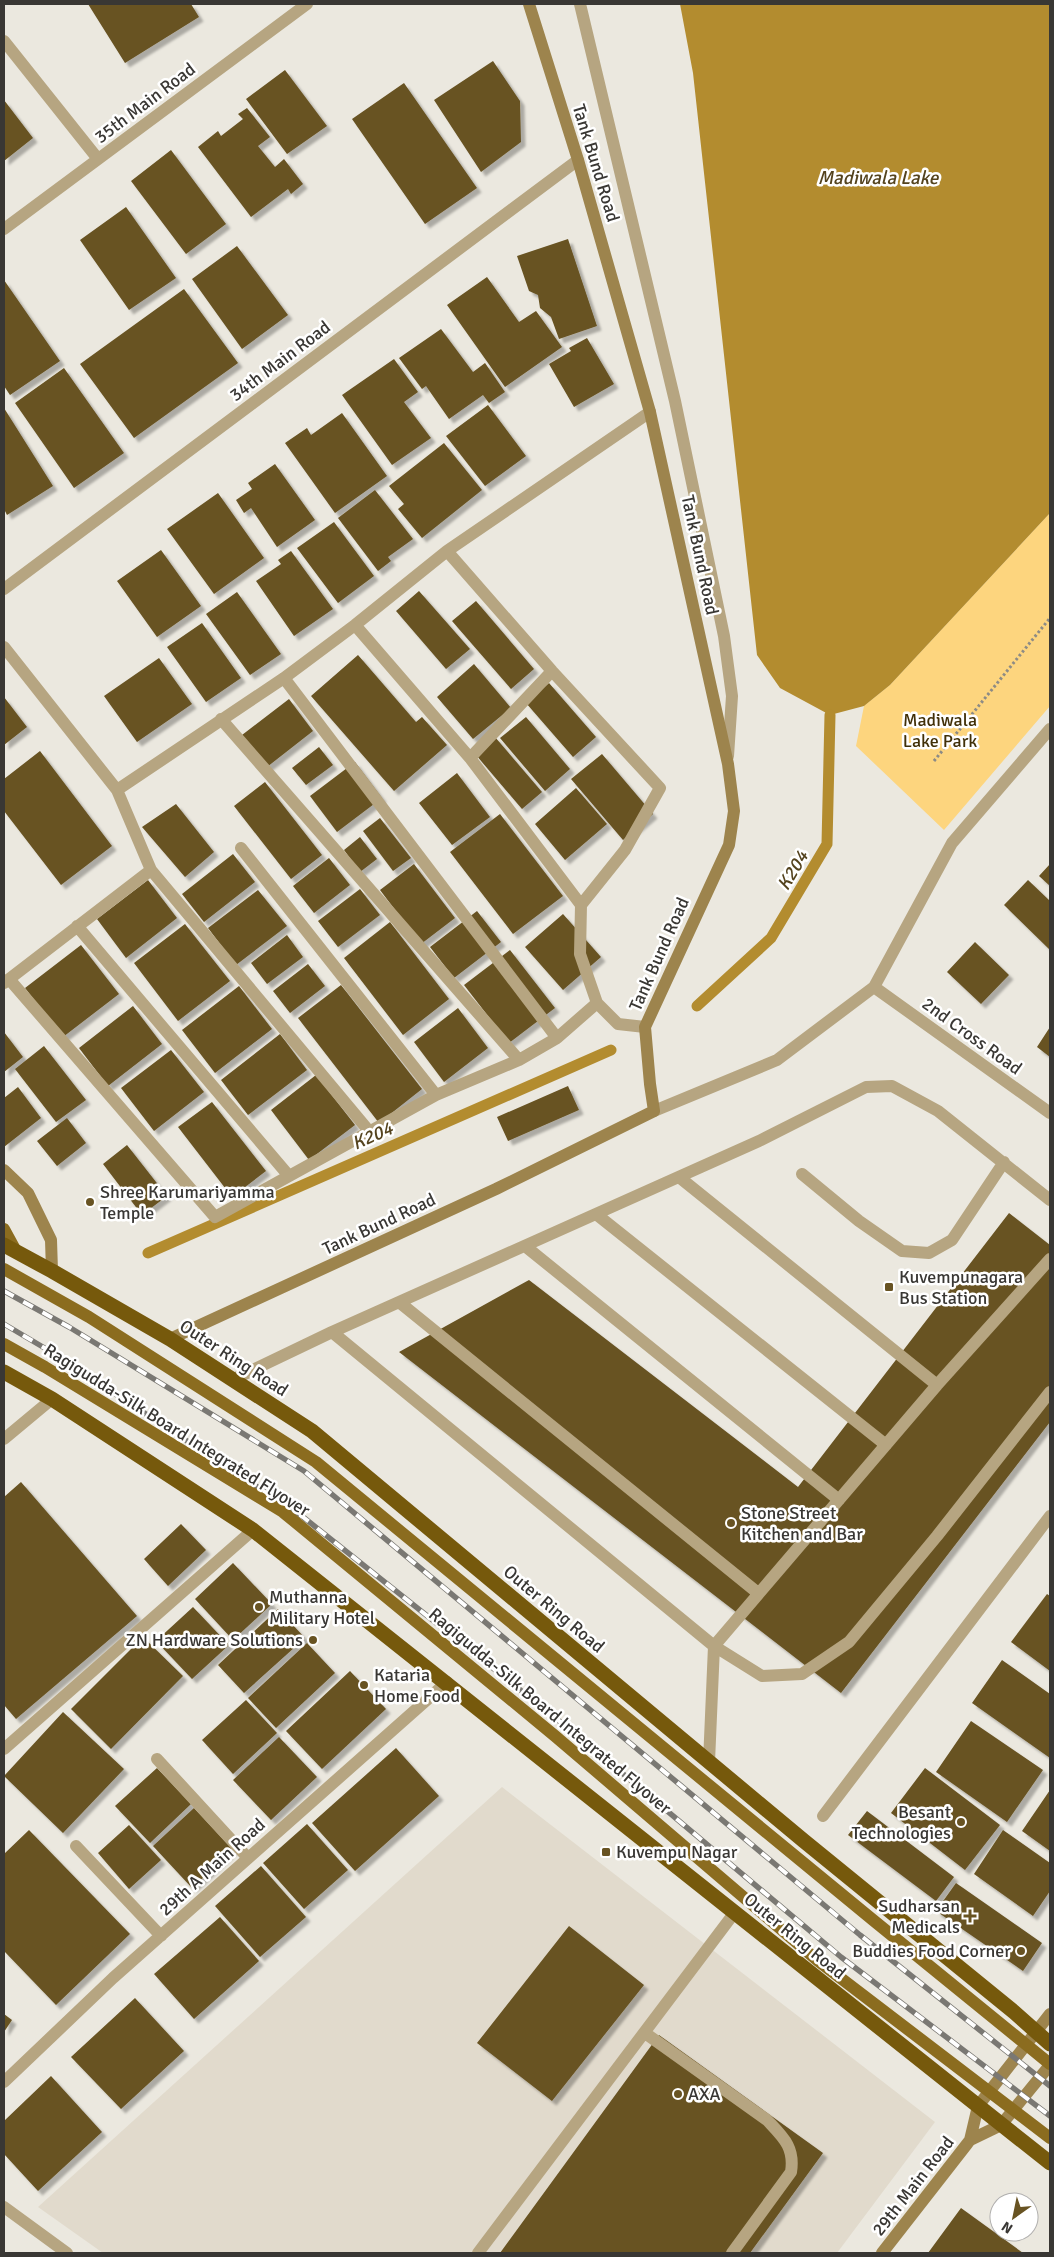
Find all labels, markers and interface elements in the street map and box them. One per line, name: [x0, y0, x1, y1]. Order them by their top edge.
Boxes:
street label: 35th Main Road: [90, 58, 200, 148]
street label: Tank Bund Road: [568, 101, 624, 225]
water label: Madiwala Lake: [818, 166, 940, 190]
street label: 34th Main Road: [225, 316, 335, 406]
street label: Tank Bund Road: [677, 493, 723, 617]
park label: Madiwala Lake Park: [903, 709, 977, 752]
water label: K204: [772, 846, 814, 895]
street label: Tank Bund Road: [624, 894, 694, 1014]
street label: 2nd Cross Road: [918, 992, 1026, 1080]
water label: K204: [348, 1116, 397, 1155]
place label: Shree Karumariyamma Temple: [100, 1181, 275, 1224]
street label: Tank Bund Road: [319, 1188, 439, 1260]
marker: Shree Karumariyamma Temple: [84, 1196, 96, 1208]
place label: Kuvempunagara Bus Station: [899, 1266, 1023, 1309]
marker: Kuvempunagara Bus Station: [883, 1281, 895, 1293]
street label: Outer Ring Road: [176, 1315, 292, 1401]
street label: Ragigudda-Silk Board Integrated Flyover: [40, 1339, 314, 1522]
place label: Stone Street Kitchen and Bar: [741, 1502, 863, 1545]
marker: Stone Street Kitchen and Bar: [725, 1517, 737, 1529]
street label: Outer Ring Road: [499, 1560, 609, 1658]
place label: Muthanna Military Hotel: [269, 1586, 375, 1629]
marker: Muthanna Military Hotel: [253, 1601, 265, 1613]
street label: Ragigudda-Silk Board Integrated Flyover: [424, 1603, 676, 1819]
place label: ZN Hardware Solutions: [126, 1629, 303, 1651]
marker: ZN Hardware Solutions: [307, 1634, 319, 1646]
place label: Kataria Home Food: [374, 1664, 460, 1707]
marker: Kataria Home Food: [358, 1679, 370, 1691]
place label: Besant Technologies: [851, 1801, 951, 1844]
street label: 29th A Main Road: [154, 1814, 270, 1920]
marker: Besant Technologies: [955, 1816, 967, 1828]
place label: Kuvempu Nagar: [616, 1841, 738, 1863]
marker: Kuvempu Nagar: [600, 1846, 612, 1858]
street label: Outer Ring Road: [740, 1888, 850, 1984]
place label: Sudharsan Medicals: [878, 1895, 960, 1938]
marker: Sudharsan Medicals: [964, 1910, 976, 1922]
place label: Buddies Food Corner: [852, 1940, 1011, 1962]
marker: Buddies Food Corner: [1015, 1945, 1027, 1957]
place label: AXA: [688, 2083, 721, 2105]
marker: AXA: [672, 2088, 684, 2100]
street label: 29th Main Road: [867, 2132, 959, 2240]
north arrow: [989, 2192, 1039, 2242]
text: N: [998, 2218, 1016, 2237]

